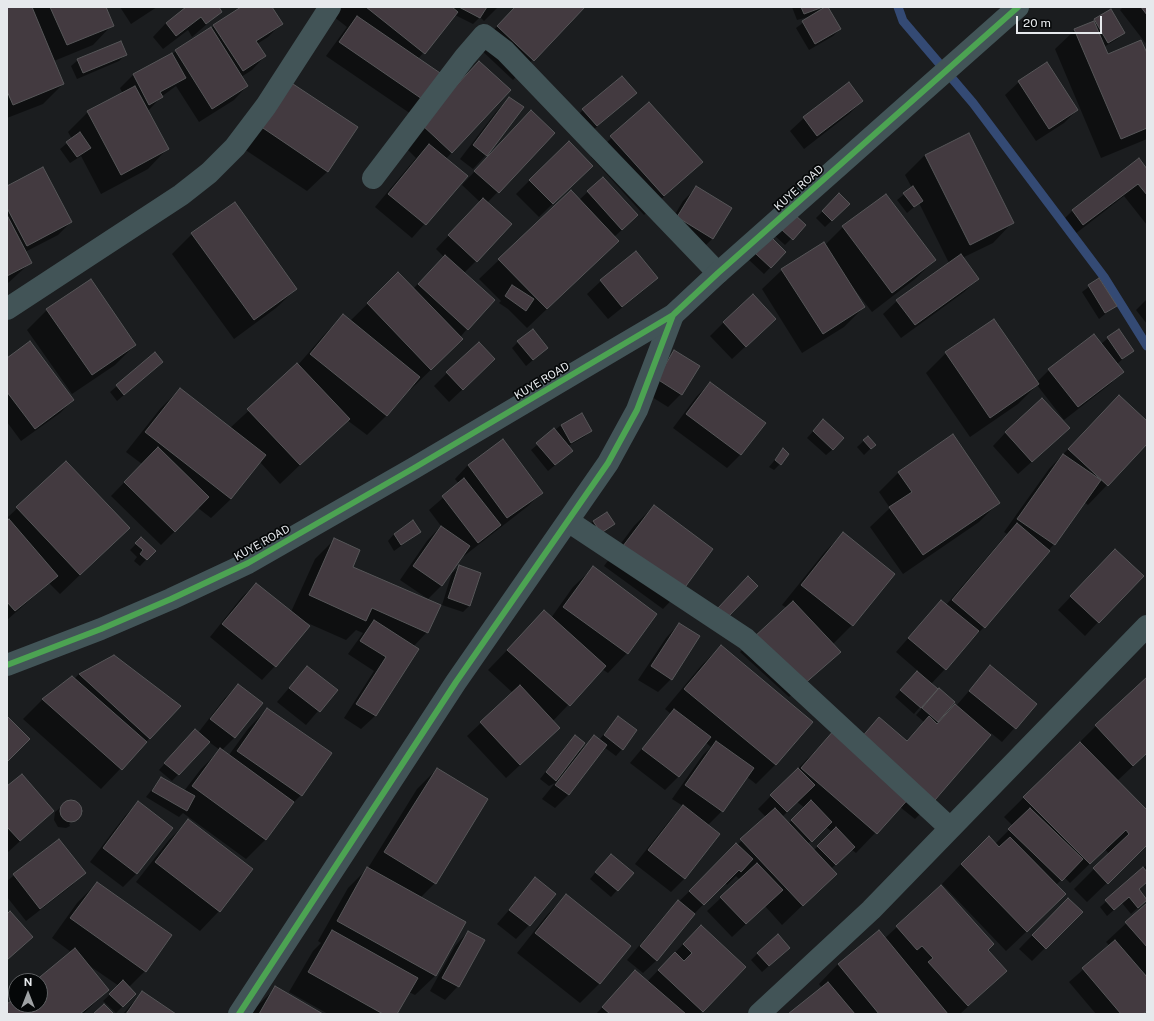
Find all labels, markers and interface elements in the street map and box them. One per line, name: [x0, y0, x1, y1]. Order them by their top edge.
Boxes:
scale bar: [1018, 8, 1104, 34]
text: 20 m: [1023, 16, 1051, 30]
street label: KUYE ROAD: [772, 162, 826, 214]
street label: KUYE ROAD: [512, 359, 572, 403]
street label: KUYE ROAD: [232, 522, 292, 564]
north arrow: [8, 973, 48, 1013]
text: N: [24, 976, 32, 988]

